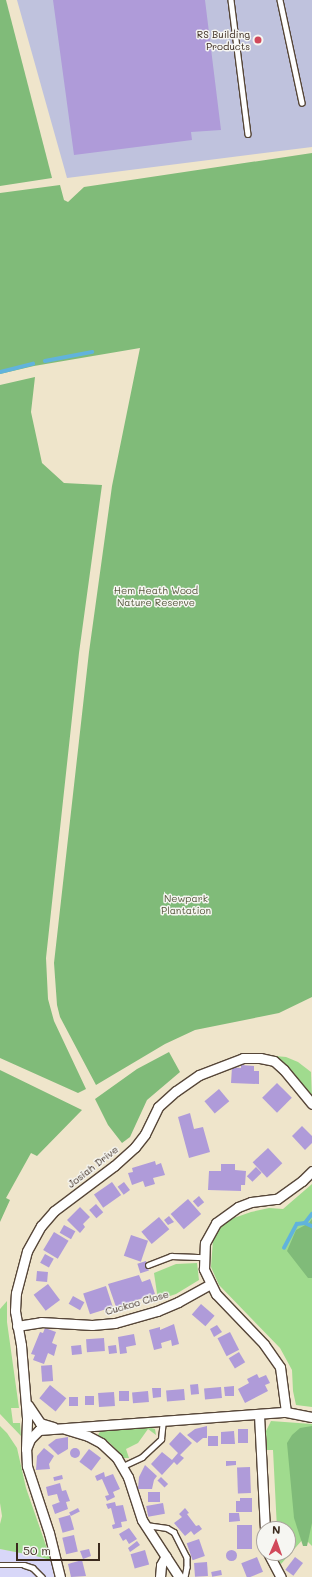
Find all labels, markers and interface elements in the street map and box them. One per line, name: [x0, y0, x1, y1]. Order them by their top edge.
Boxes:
place label: RS Building Products: [197, 28, 250, 52]
marker: RS Building Products: [253, 35, 263, 45]
park label: Hem Heath Wood Nature Reserve: [114, 584, 198, 608]
park label: Newpark Plantation: [161, 892, 211, 916]
street label: Josiah Drive: [65, 1144, 121, 1190]
street label: Cuckoo Close: [104, 1288, 170, 1318]
north arrow: [256, 1521, 296, 1561]
text: N: [272, 1522, 281, 1537]
scale bar: [18, 1535, 102, 1561]
text: 50 m: [23, 1542, 51, 1558]

